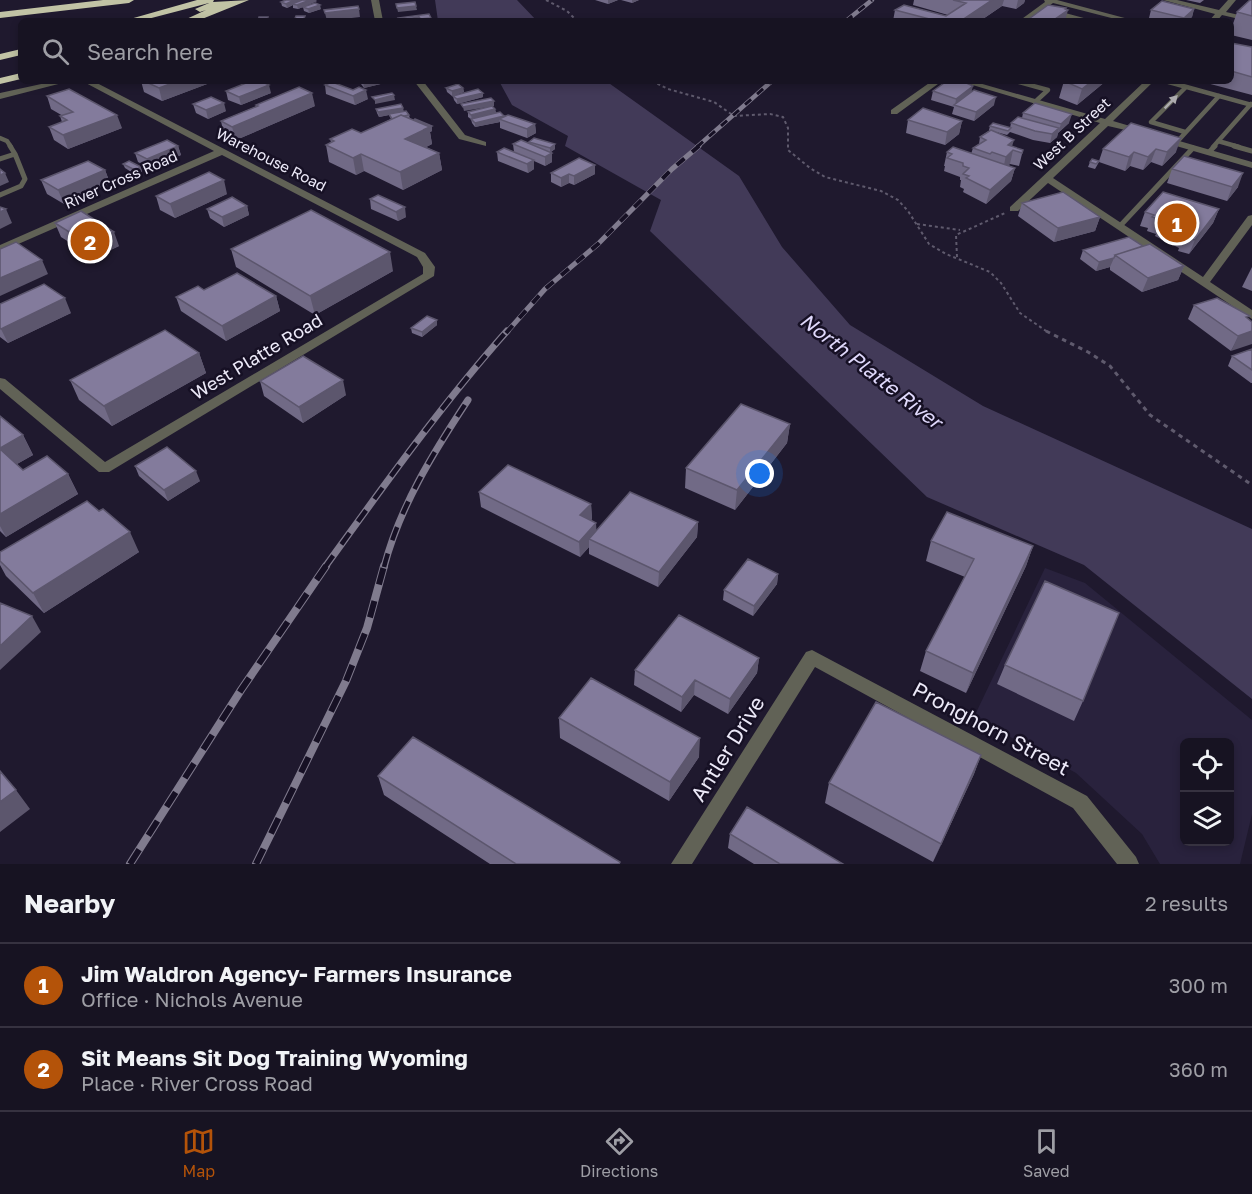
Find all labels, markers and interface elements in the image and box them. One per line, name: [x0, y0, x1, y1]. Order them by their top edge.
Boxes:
search box: [18, 18, 1234, 84]
icon: search: [39, 35, 72, 68]
text: Search here: [87, 38, 213, 65]
street label: West B Street: [1029, 93, 1113, 173]
one-way arrow: [1163, 96, 1177, 110]
street label: Warehouse Road: [213, 124, 330, 195]
street label: River Cross Road: [61, 146, 180, 212]
pin: 1: [1158, 200, 1196, 246]
pin: 2: [70, 218, 110, 264]
street label: West Platte Road: [187, 308, 326, 404]
water label: North Platte River: [796, 308, 950, 435]
your location: [745, 459, 774, 488]
street label: Pronghorn Street: [908, 676, 1074, 780]
street label: Antler Drive: [685, 691, 770, 806]
map controls: [1180, 738, 1234, 846]
button: locate: [1180, 738, 1234, 792]
button: layers: [1180, 792, 1234, 846]
text: Nearby: [24, 888, 115, 919]
text: 2 results: [1145, 891, 1228, 915]
text: Jim Waldron Agency- Farmers Insurance: [81, 960, 512, 987]
text: 1: [38, 973, 49, 997]
text: 300 m: [1169, 973, 1228, 997]
text: Office · Nichols Avenue: [81, 987, 303, 1011]
text: Sit Means Sit Dog Training Wyoming: [81, 1044, 468, 1071]
text: 2: [37, 1057, 50, 1081]
text: 360 m: [1169, 1057, 1228, 1081]
text: Place · River Cross Road: [81, 1071, 313, 1095]
tab: Map: [182, 1125, 215, 1181]
tab: Directions: [580, 1125, 658, 1181]
tab: Saved: [1023, 1125, 1070, 1181]

